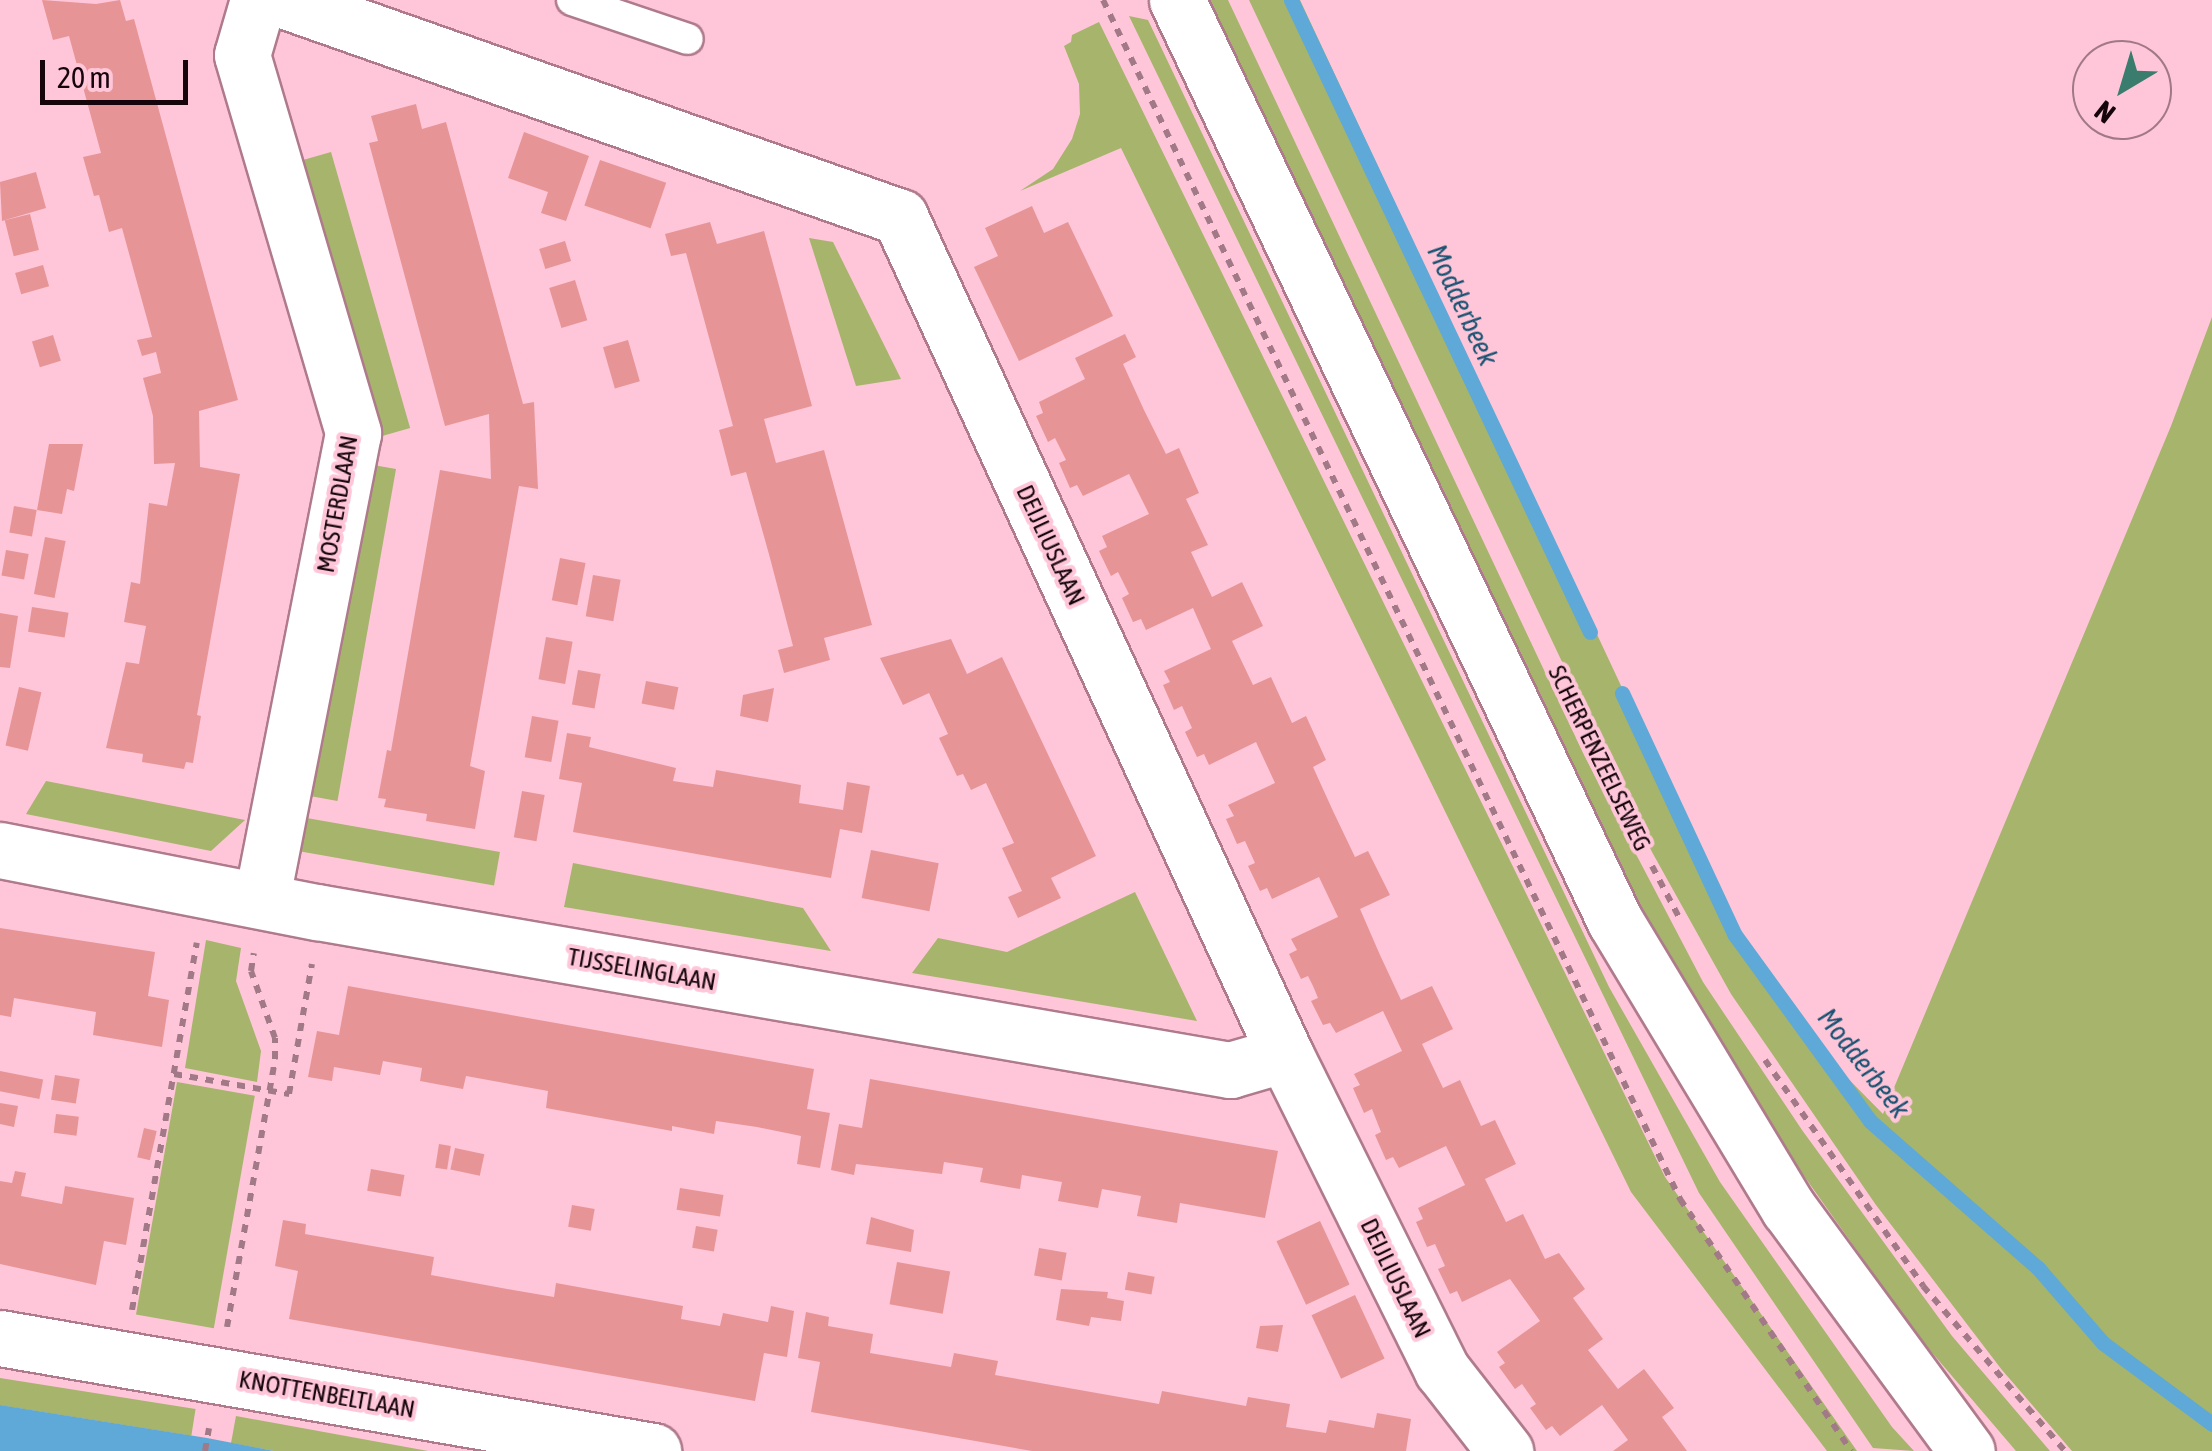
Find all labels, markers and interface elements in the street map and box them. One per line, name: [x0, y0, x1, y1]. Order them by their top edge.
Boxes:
scale bar: [45, 40, 192, 102]
north arrow: [2072, 40, 2172, 140]
text: 20 m: [57, 60, 111, 94]
text: N: [2088, 94, 2121, 130]
water label: Modderbeek: [1420, 239, 1506, 371]
street label: MOSTERDLAAN: [310, 433, 364, 575]
street label: DEIJLIUSLAAN: [1010, 480, 1092, 610]
street label: SCHERPENZEELSEWEG: [1542, 660, 1658, 856]
street label: TIJSSELINGLAAN: [566, 941, 718, 997]
water label: Modderbeek: [1811, 1001, 1917, 1125]
street label: DEIJLIUSLAAN: [1354, 1213, 1438, 1343]
street label: KNOTTENBELTLAAN: [237, 1364, 417, 1424]

